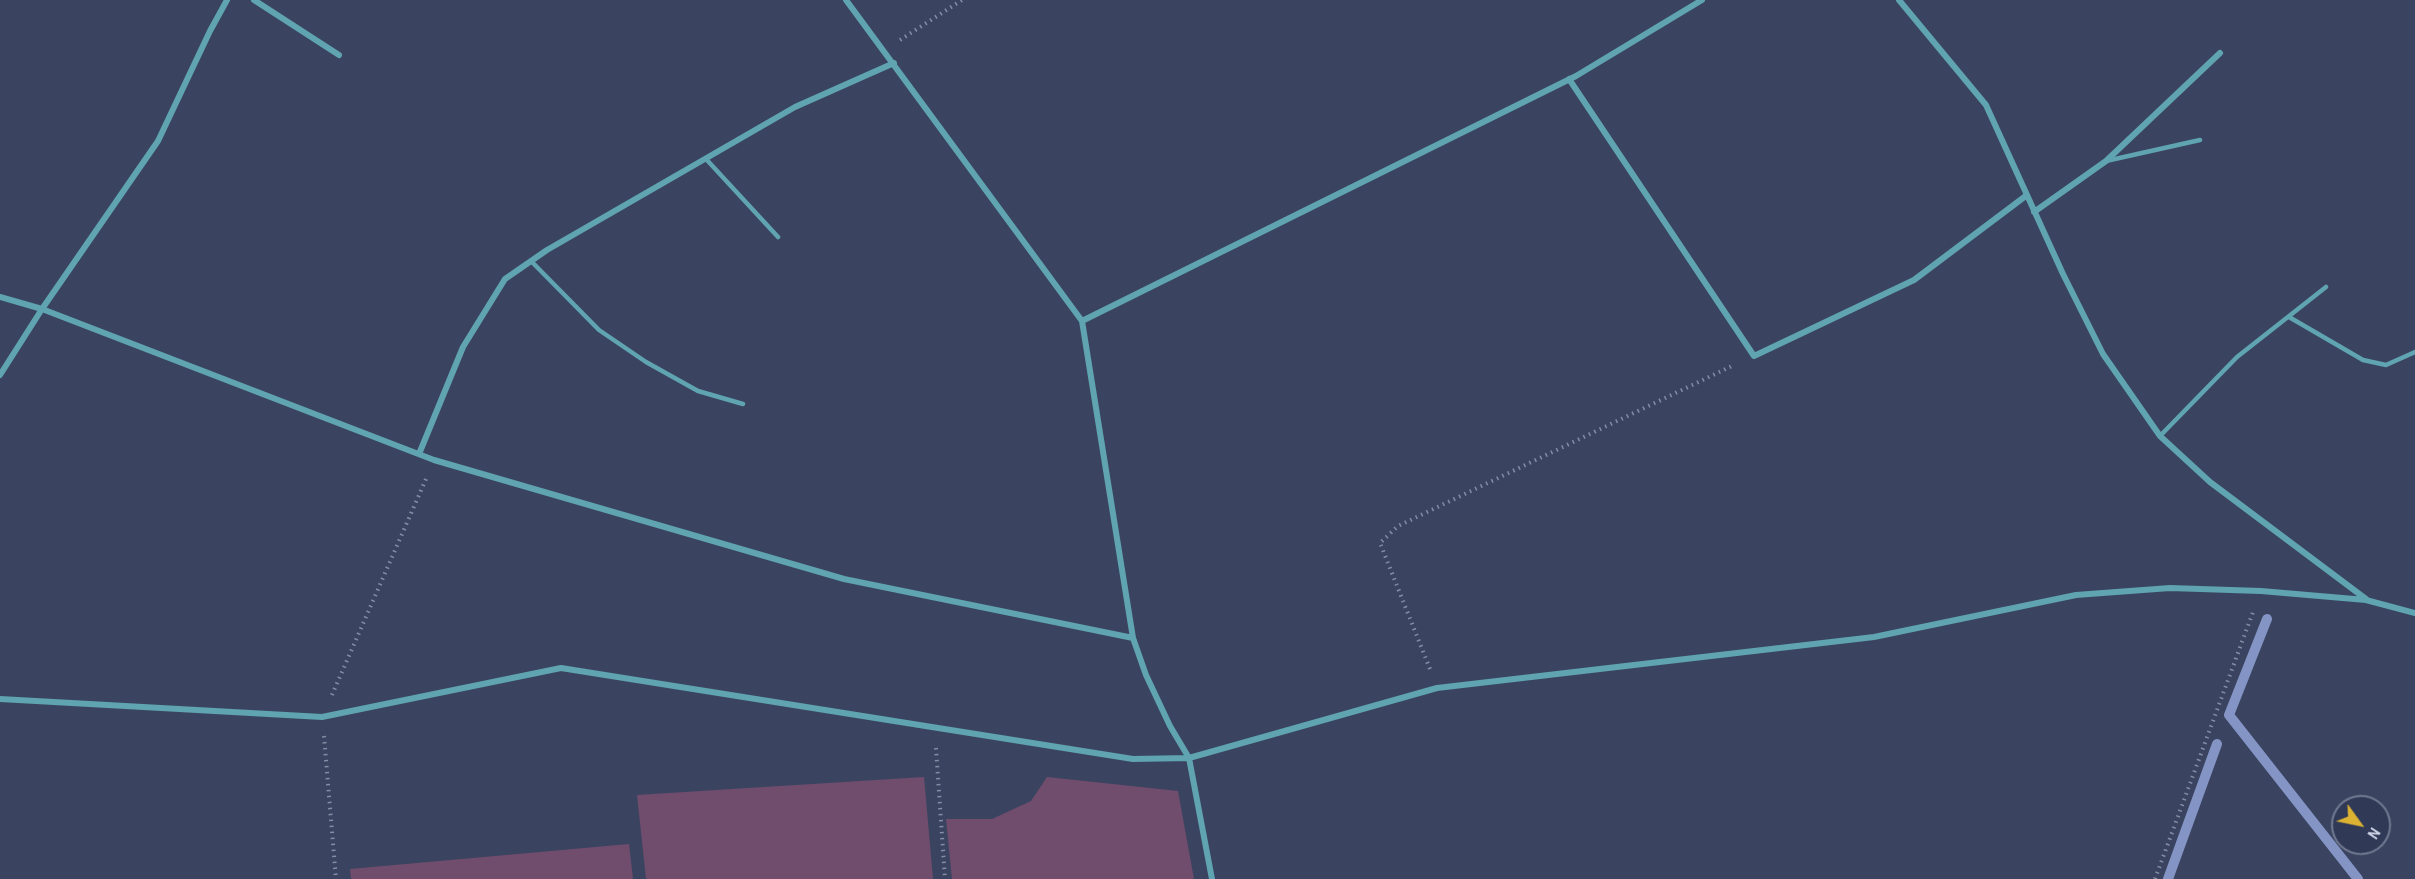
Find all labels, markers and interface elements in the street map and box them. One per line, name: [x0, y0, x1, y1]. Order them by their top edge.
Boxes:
north arrow: [2331, 795, 2391, 855]
text: N: [2363, 824, 2386, 844]

